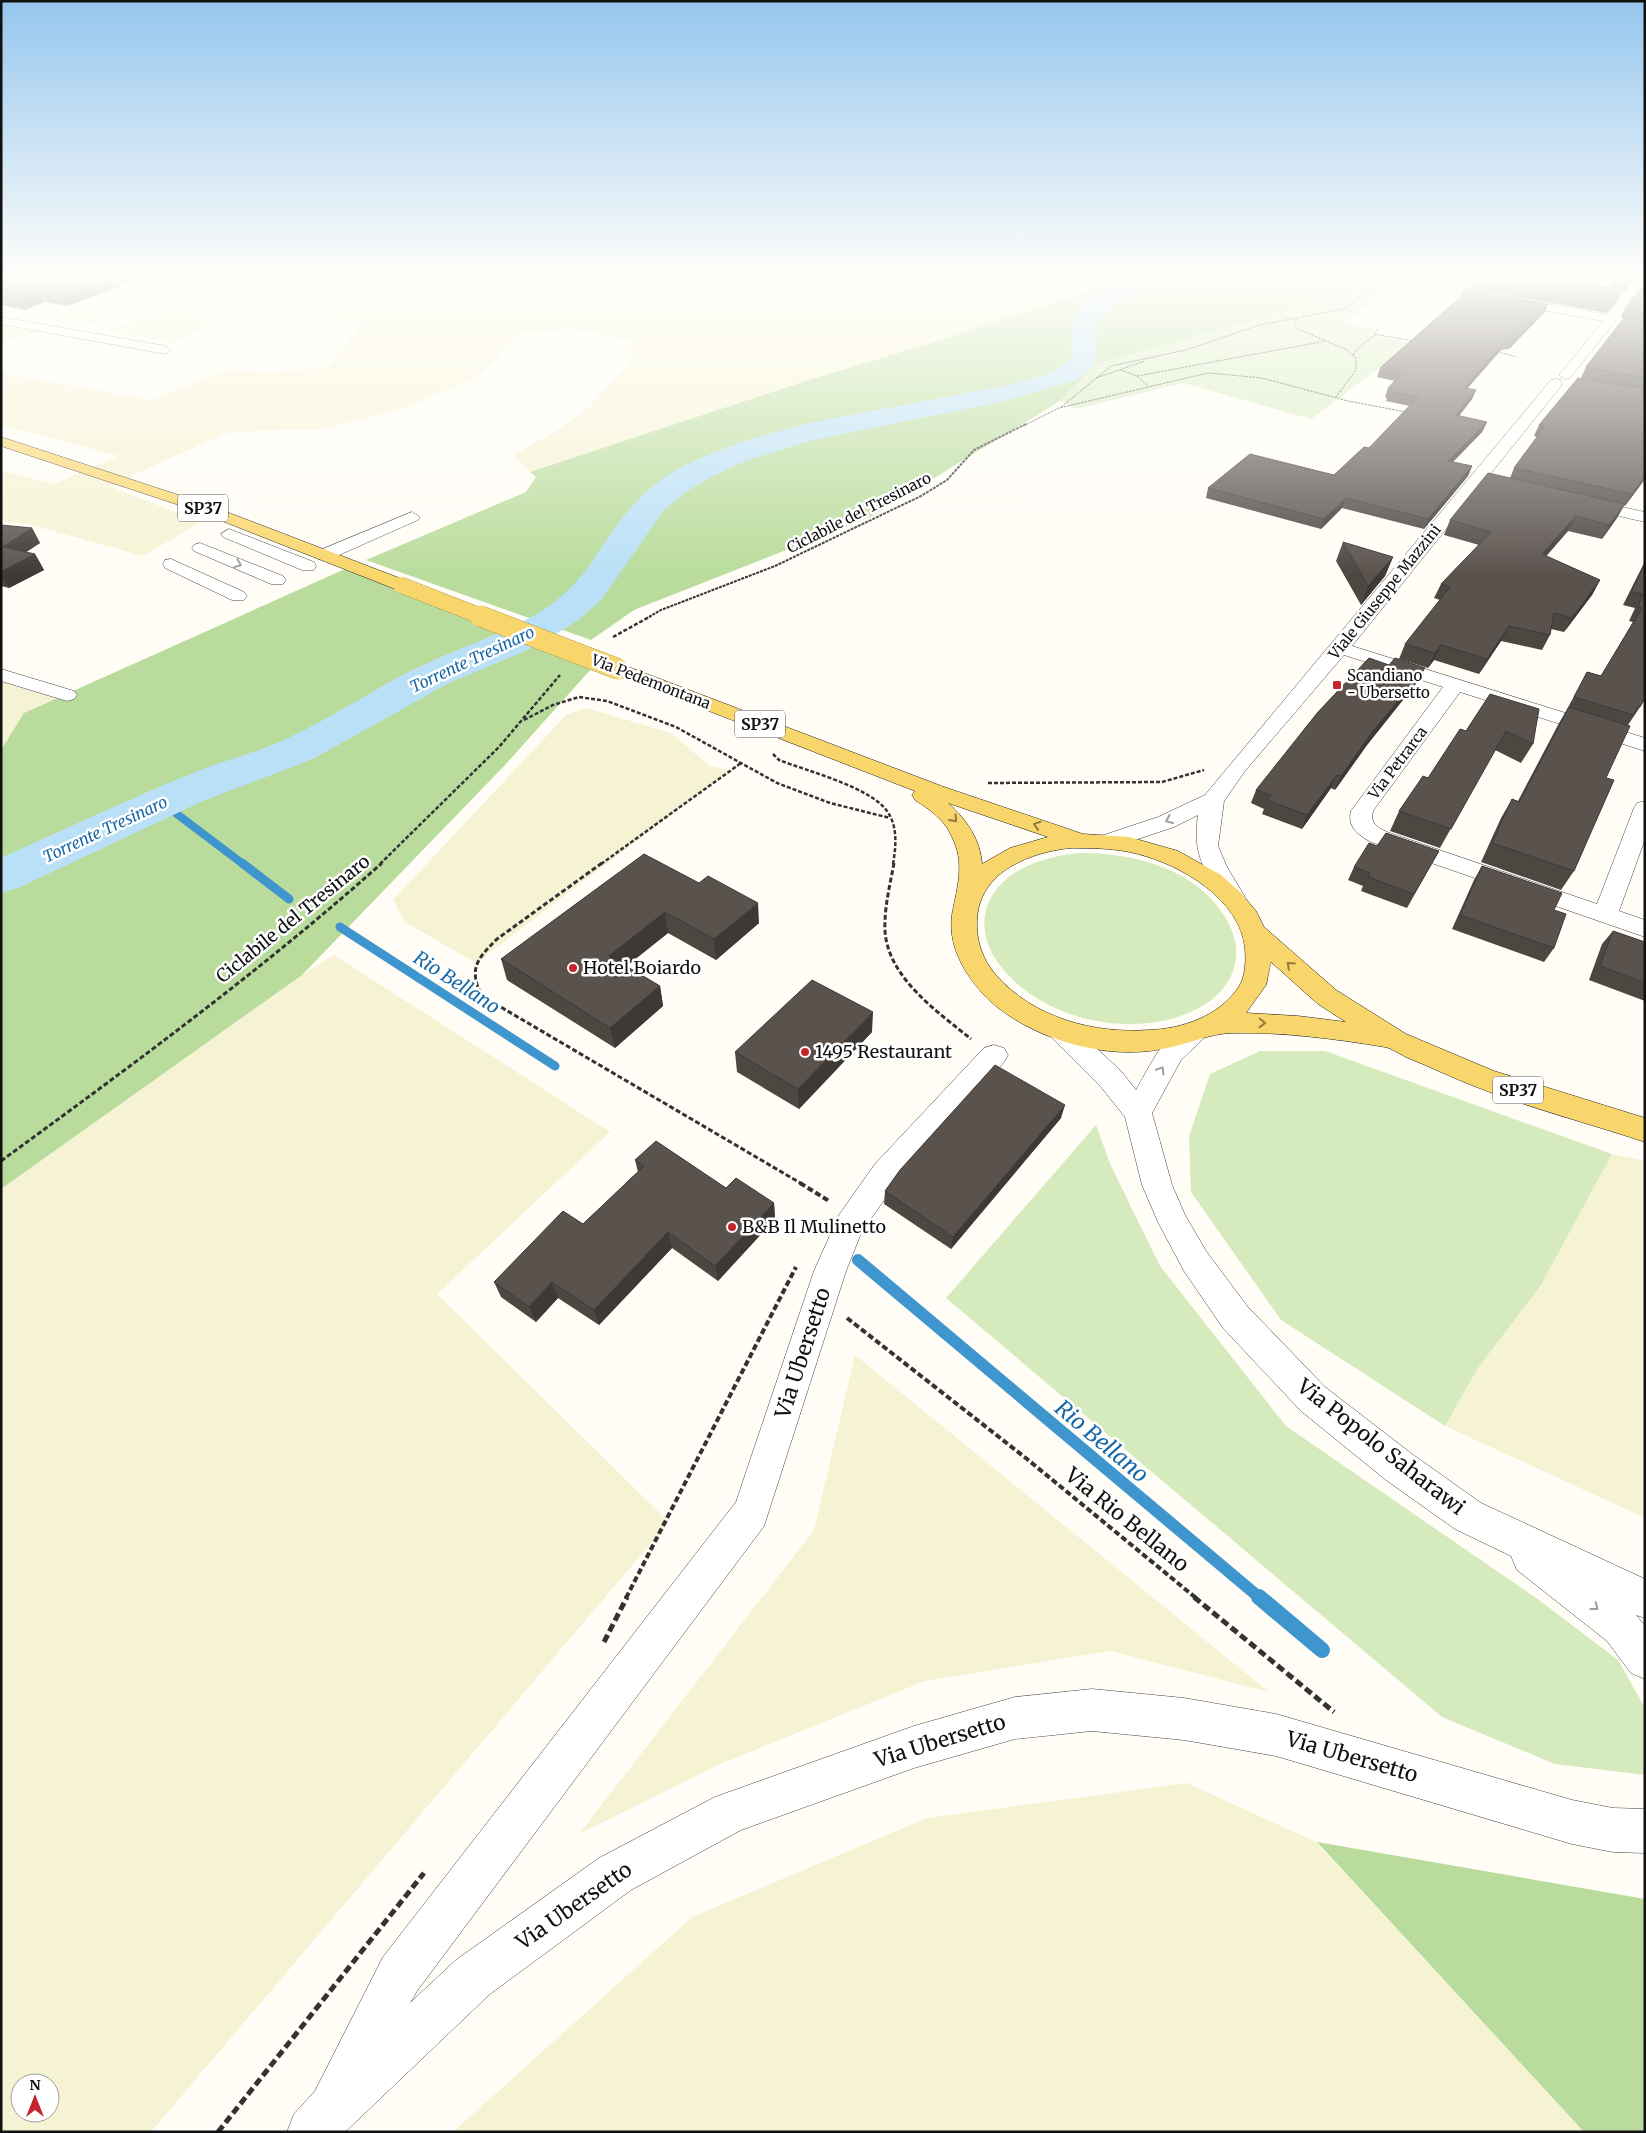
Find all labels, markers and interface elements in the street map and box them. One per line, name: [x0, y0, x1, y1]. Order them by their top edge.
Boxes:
street label: Ciclabile del Tresinaro: [783, 468, 934, 557]
road number: SP37: [178, 494, 228, 522]
street label: Viale Giuseppe Mazzini: [1324, 520, 1445, 664]
one-way arrow: [233, 558, 242, 568]
water label: Torrente Tresinaro: [407, 621, 537, 697]
street label: Via Pedemontana: [588, 650, 713, 713]
place label: Scandiano - Ubersetto: [1347, 666, 1430, 702]
marker: Scandiano - Ubersetto: [1331, 679, 1343, 691]
road number: SP37: [735, 711, 785, 738]
street label: Via Petrarca: [1364, 723, 1431, 804]
water label: Torrente Tresinaro: [40, 791, 170, 867]
one-way arrow: [948, 814, 957, 823]
one-way arrow: [1165, 814, 1174, 825]
one-way arrow: [1034, 821, 1042, 831]
street label: Ciclabile del Tresinaro: [211, 850, 374, 988]
water label: Rio Bellano: [409, 945, 505, 1019]
place label: Hotel Boiardo: [583, 956, 701, 979]
marker: Hotel Boiardo: [567, 962, 579, 974]
one-way arrow: [1286, 962, 1295, 971]
one-way arrow: [1258, 1018, 1266, 1028]
place label: 1495 Restaurant: [815, 1040, 952, 1063]
marker: 1495 Restaurant: [799, 1046, 811, 1058]
one-way arrow: [1155, 1066, 1164, 1075]
road number: SP37: [1493, 1076, 1543, 1104]
place label: B&B Il Mulinetto: [742, 1215, 886, 1238]
marker: B&B Il Mulinetto: [726, 1221, 738, 1233]
street label: Via Ubersetto: [768, 1284, 836, 1422]
street label: Via Popolo Saharawi: [1291, 1372, 1471, 1521]
water label: Rio Bellano: [1049, 1394, 1155, 1488]
street label: Via Rio Bellano: [1059, 1461, 1195, 1578]
one-way arrow: [1589, 1602, 1598, 1610]
street label: Via Ubersetto: [870, 1708, 1009, 1774]
street label: Via Ubersetto: [1282, 1725, 1421, 1788]
street label: Via Ubersetto: [510, 1856, 637, 1956]
north arrow: [10, 2073, 60, 2123]
text: N: [29, 2076, 41, 2094]

